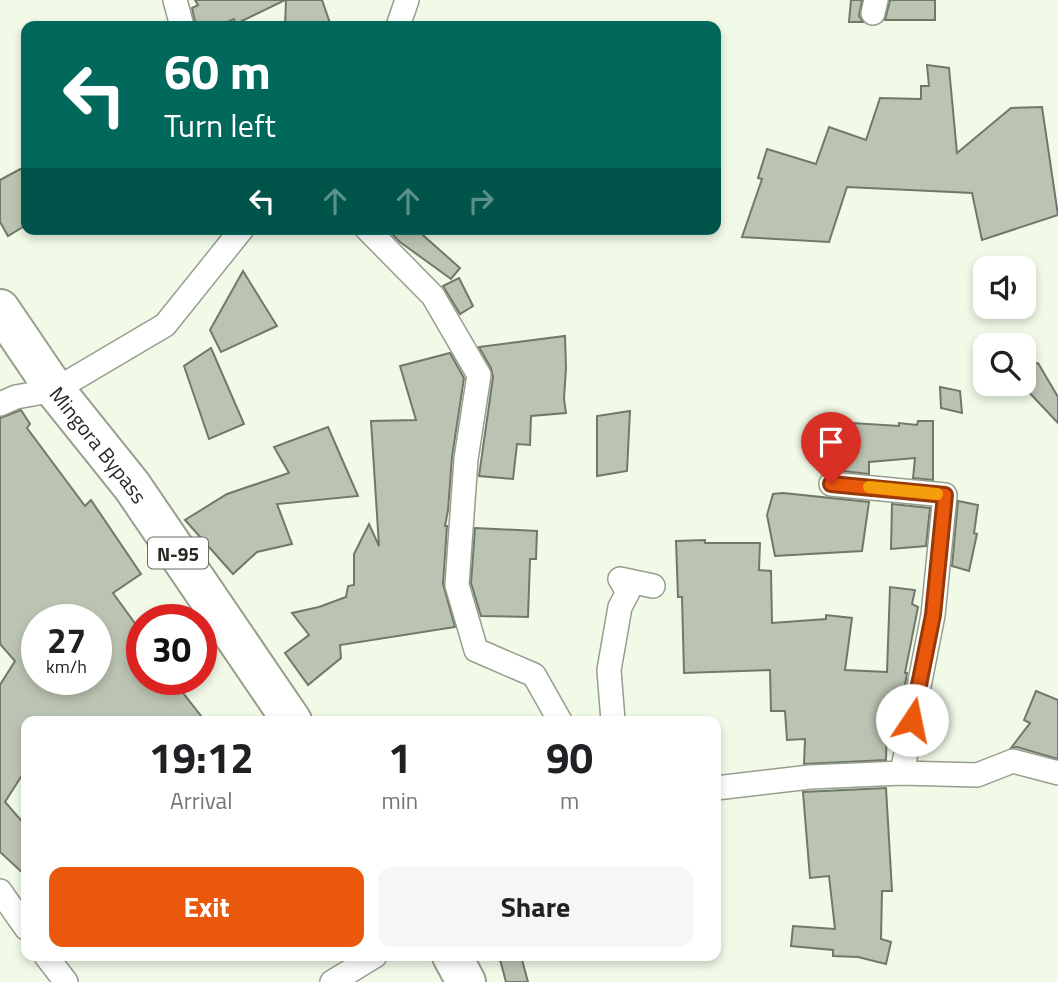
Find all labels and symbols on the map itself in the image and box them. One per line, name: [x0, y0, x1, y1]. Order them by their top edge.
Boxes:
street label: Mingora Bypass: [42, 379, 155, 510]
pin: [801, 412, 861, 484]
road number: N-95: [148, 538, 208, 568]
speed limit sign: 30: [126, 604, 217, 695]
position arrow: [875, 683, 949, 757]

